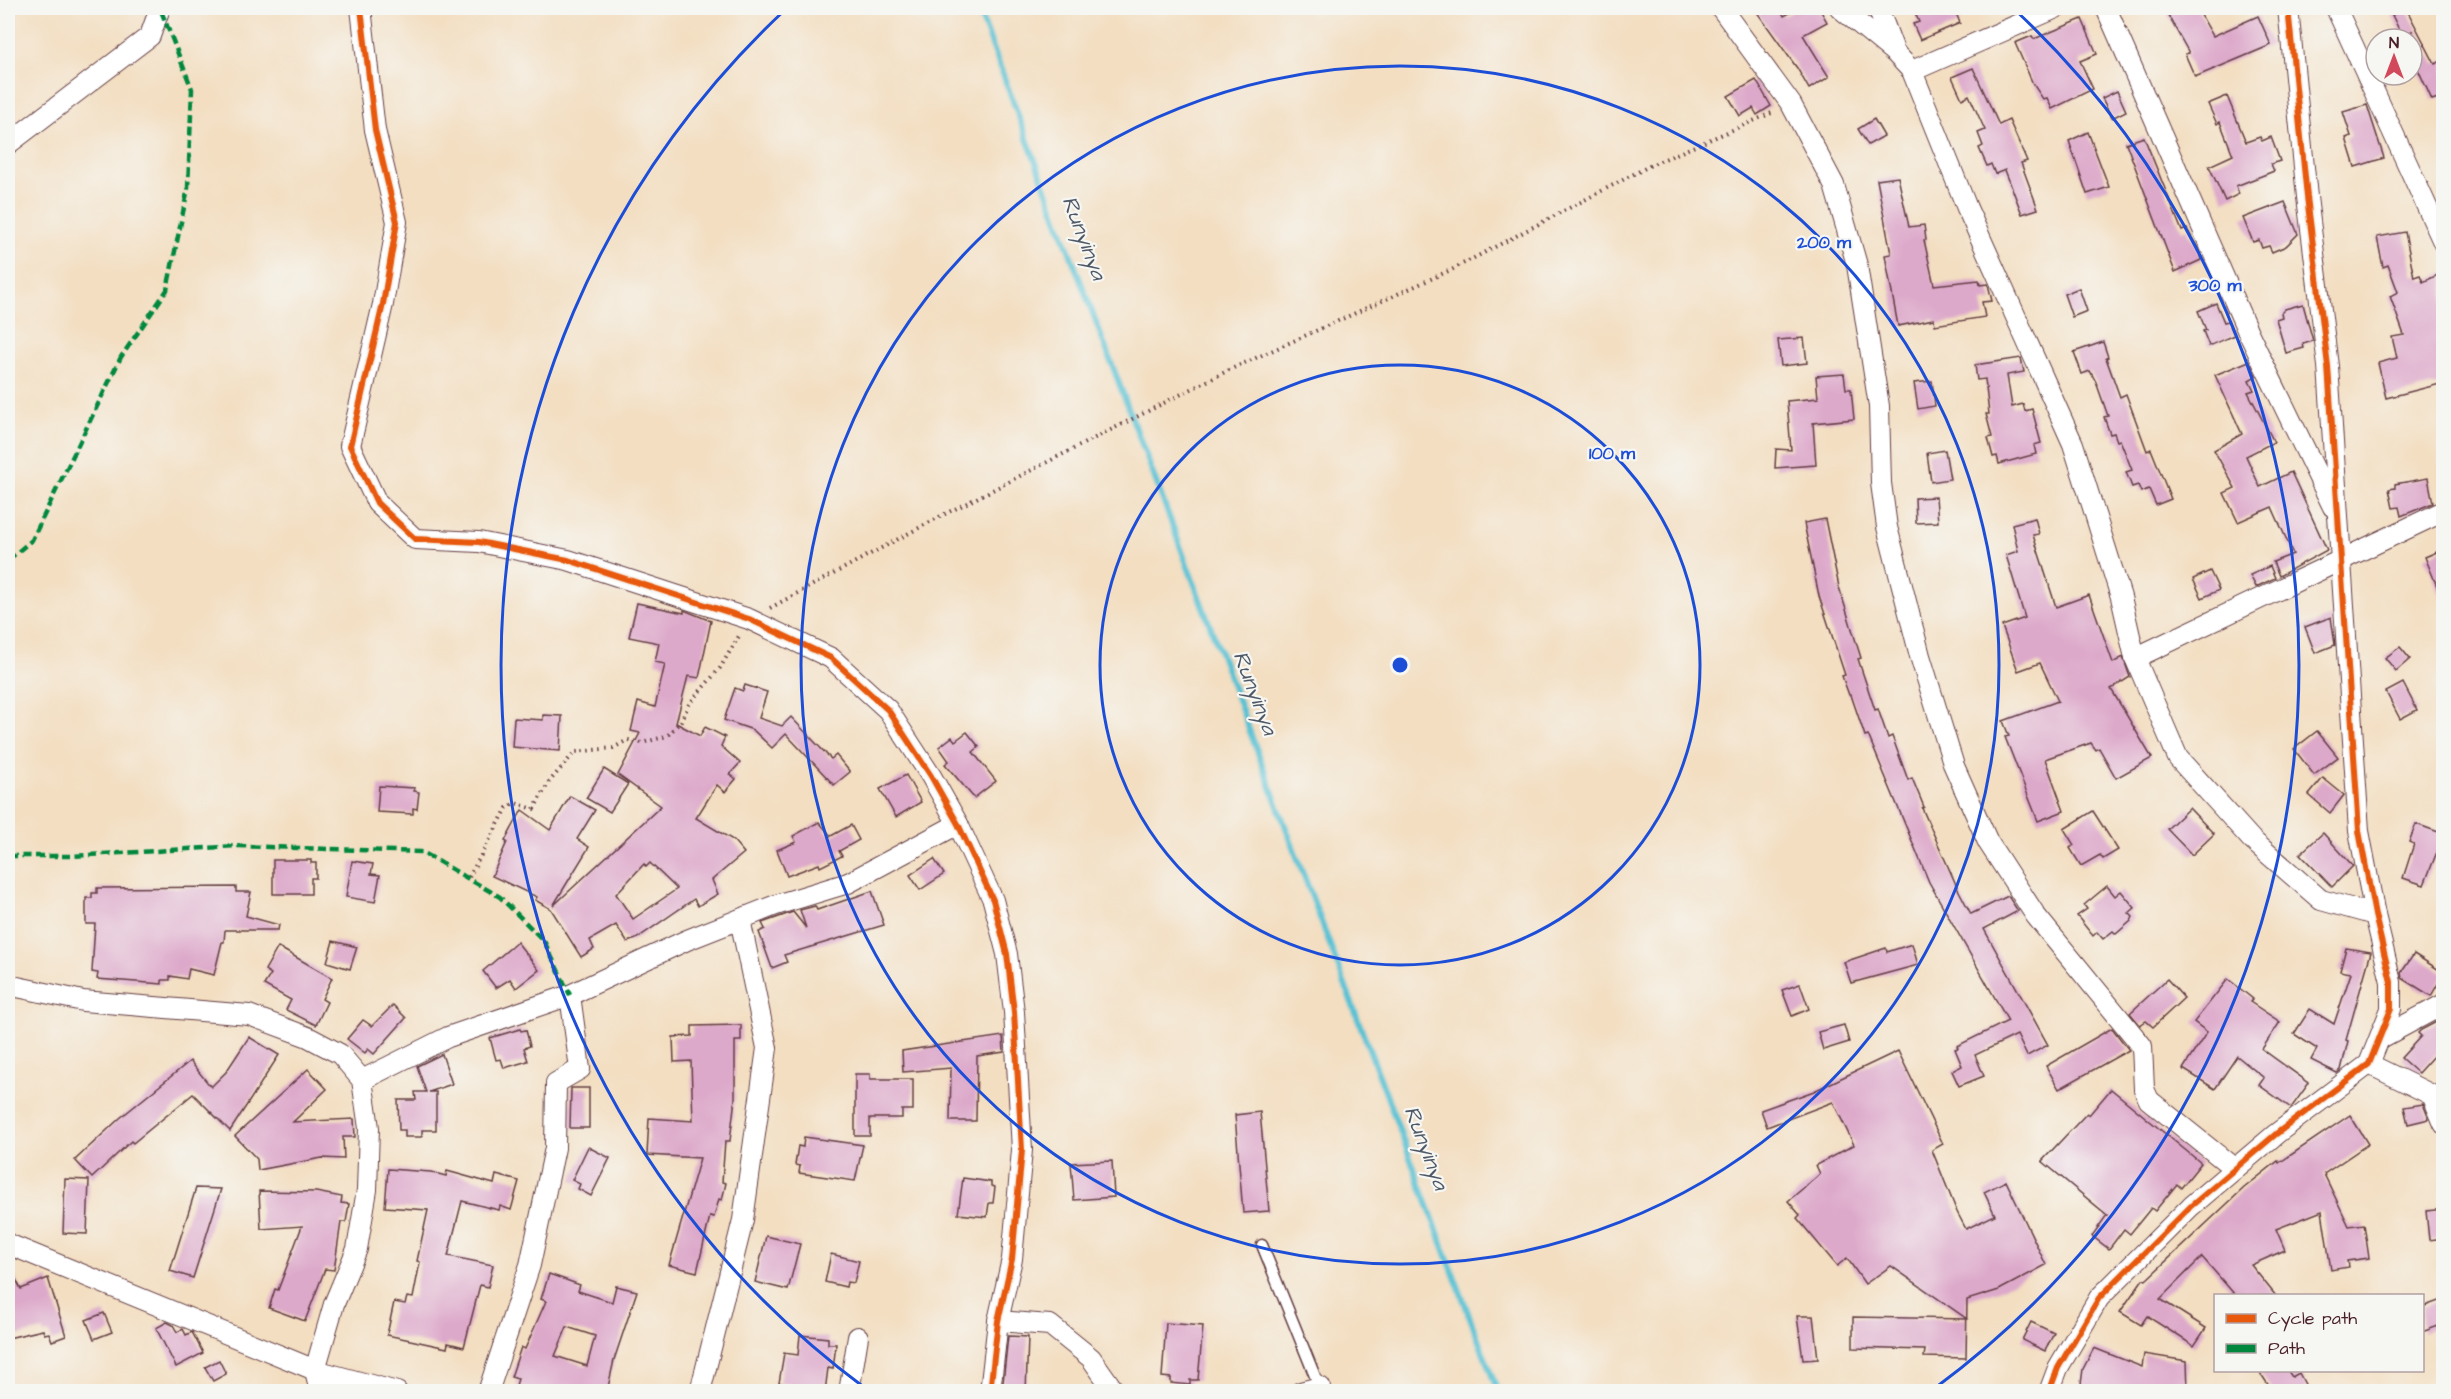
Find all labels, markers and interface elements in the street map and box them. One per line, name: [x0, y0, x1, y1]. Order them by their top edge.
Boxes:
north arrow: [2364, 27, 2424, 87]
text: N: [2389, 32, 2399, 54]
water label: Runyinya: [1053, 192, 1115, 286]
text: 200 m: [1796, 230, 1852, 255]
text: 300 m: [2187, 273, 2243, 298]
text: 100 m: [1589, 441, 1636, 466]
water label: Runyinya: [1224, 647, 1286, 741]
centre of rings: [1390, 655, 1410, 675]
water label: Runyinya: [1395, 1102, 1457, 1196]
legend: [2214, 1294, 2424, 1372]
text: Cycle path: [2268, 1306, 2357, 1332]
text: Path: [2268, 1336, 2305, 1361]

